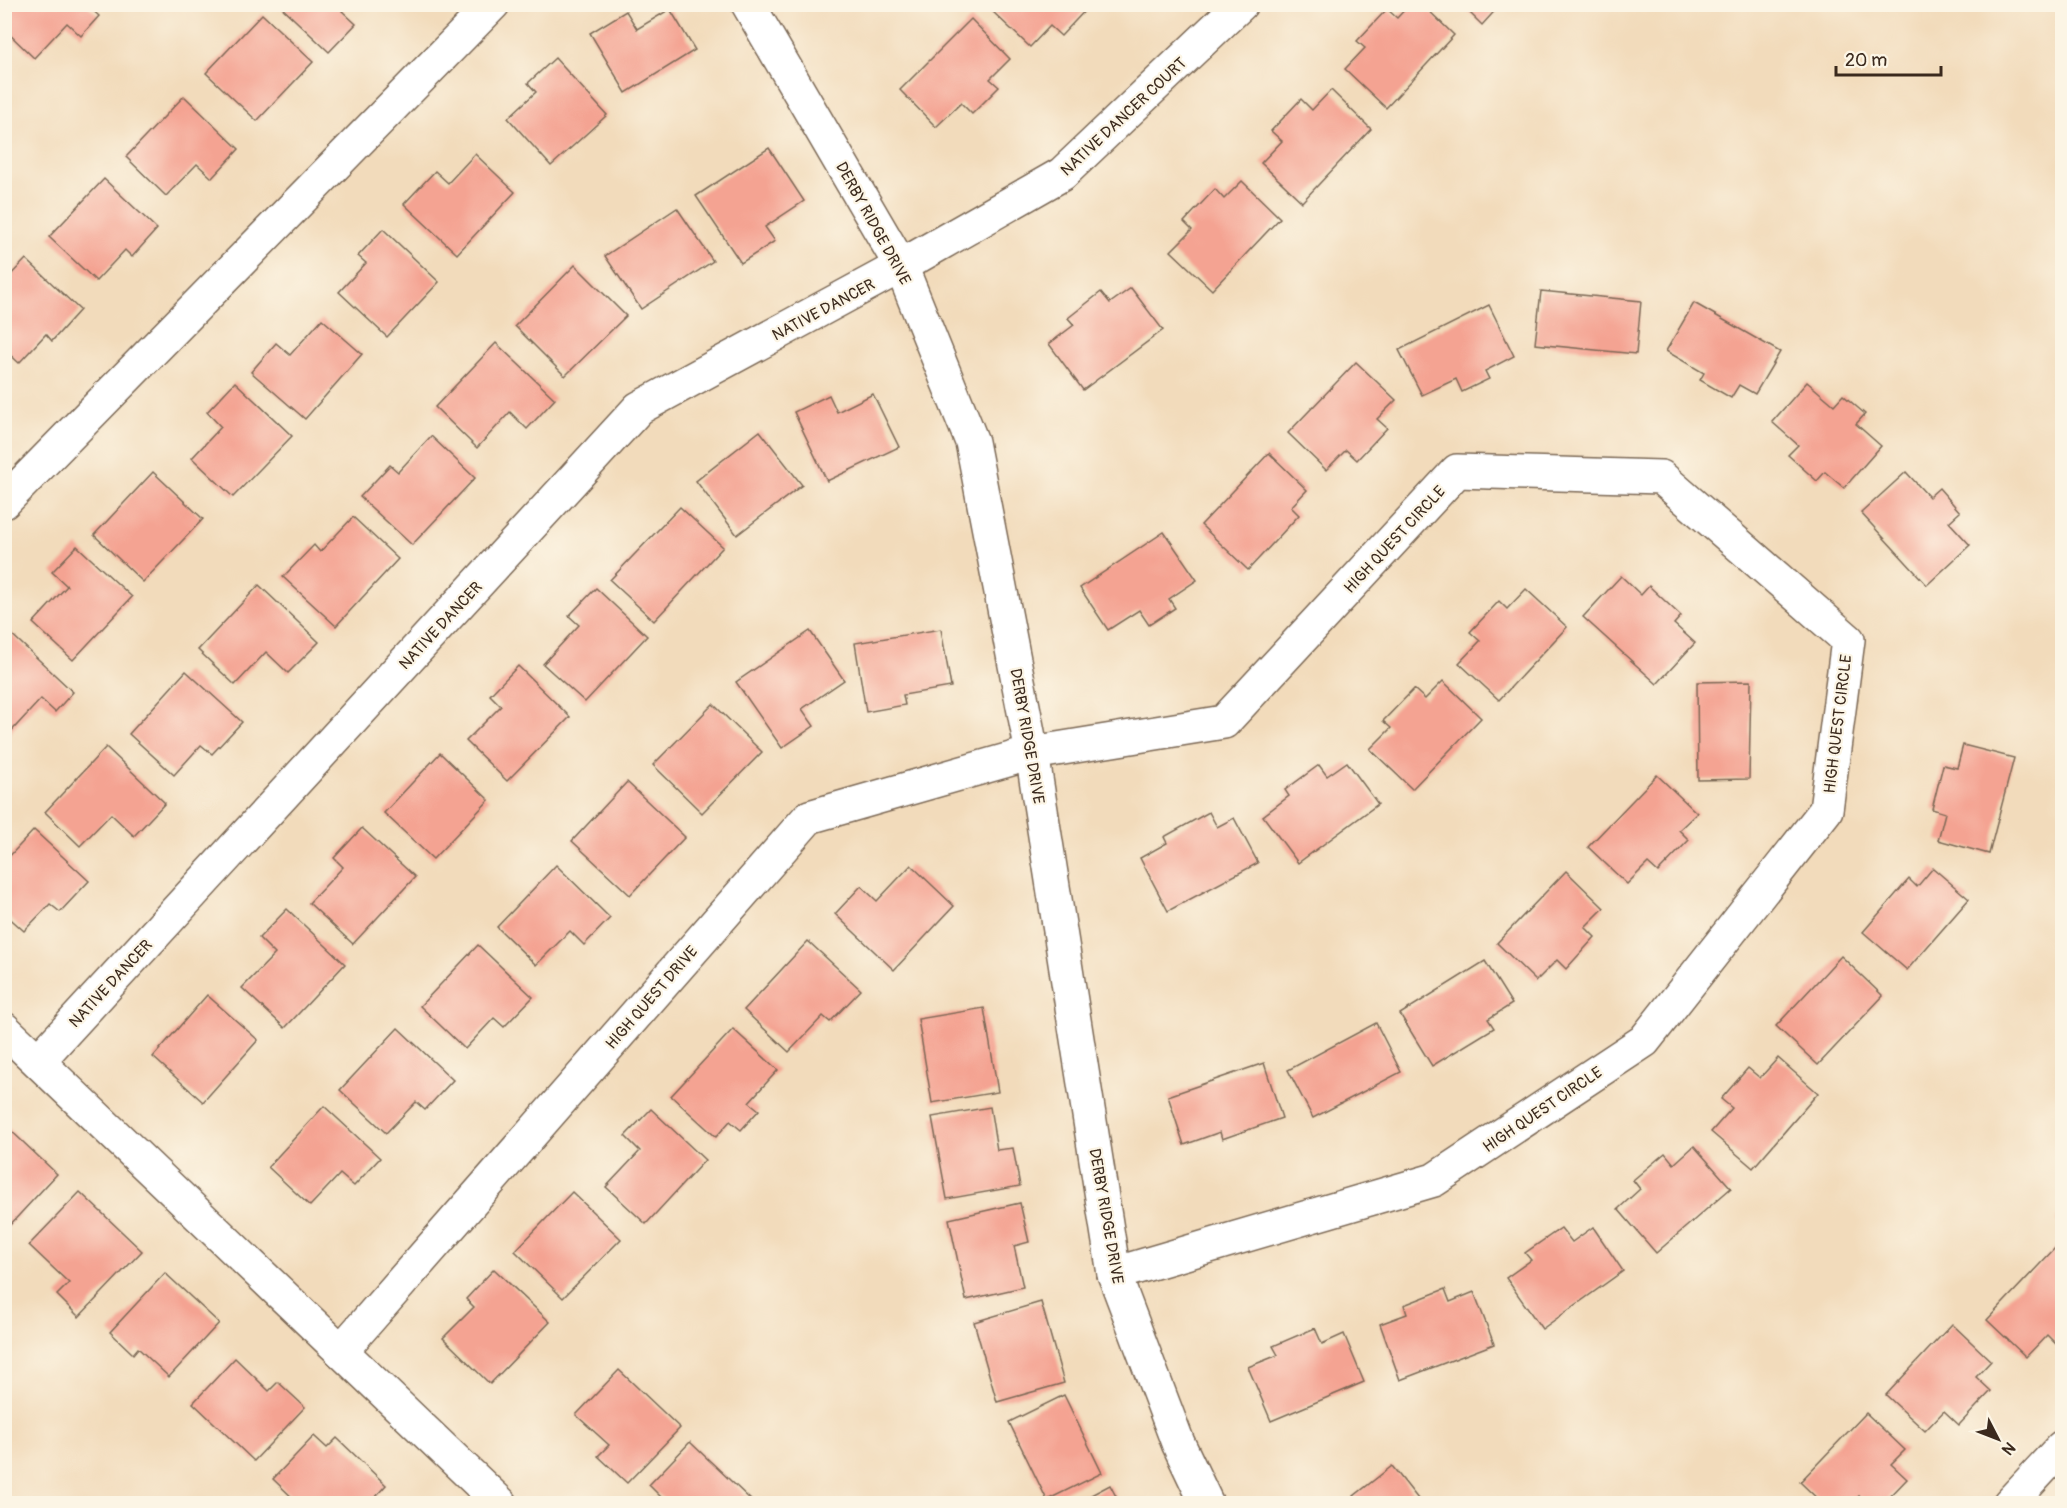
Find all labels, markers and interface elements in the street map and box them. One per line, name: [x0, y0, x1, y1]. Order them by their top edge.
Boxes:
scale bar: [1836, 39, 1941, 77]
text: 20 m: [1845, 49, 1887, 72]
street label: NATIVE DANCER COURT: [1057, 53, 1191, 180]
street label: DERBY RIDGE DRIVE: [831, 159, 915, 288]
street label: NATIVE DANCER: [769, 274, 878, 345]
street label: HIGH QUEST CIRCLE: [1340, 482, 1450, 598]
street label: NATIVE DANCER: [395, 577, 487, 674]
street label: HIGH QUEST CIRCLE: [1820, 654, 1856, 795]
street label: DERBY RIDGE DRIVE: [1005, 667, 1049, 806]
street label: NATIVE DANCER: [65, 935, 157, 1032]
street label: HIGH QUEST DRIVE: [601, 942, 702, 1054]
street label: HIGH QUEST CIRCLE: [1479, 1062, 1606, 1157]
street label: DERBY RIDGE DRIVE: [1084, 1147, 1128, 1286]
north arrow: [1968, 1409, 2028, 1469]
text: N: [1997, 1438, 2019, 1459]

